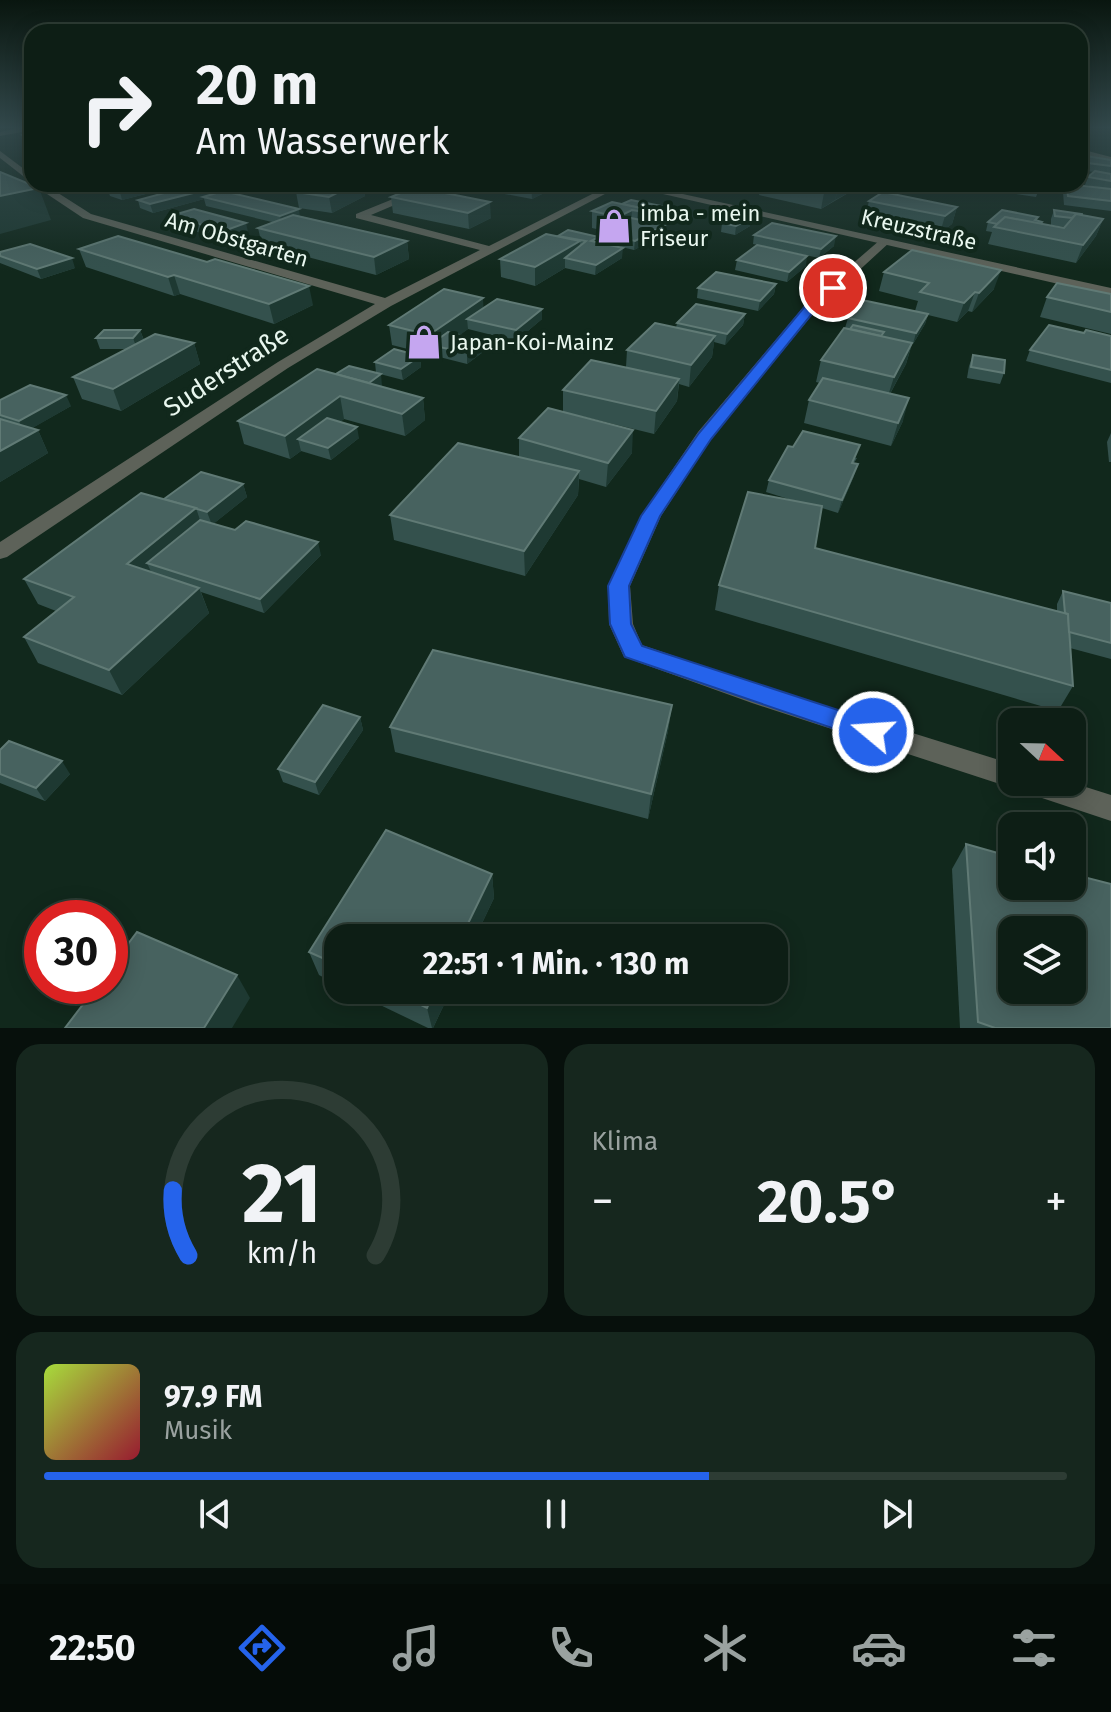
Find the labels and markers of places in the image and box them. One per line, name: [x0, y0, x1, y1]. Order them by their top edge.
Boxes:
place label: imba - mein Friseur: [640, 200, 760, 252]
shop icon: imba - mein Friseur: [595, 207, 633, 245]
pin: [799, 254, 867, 322]
shop icon: Japan-Koi-Mainz: [405, 323, 443, 361]
place label: Japan-Koi-Mainz: [450, 329, 614, 356]

